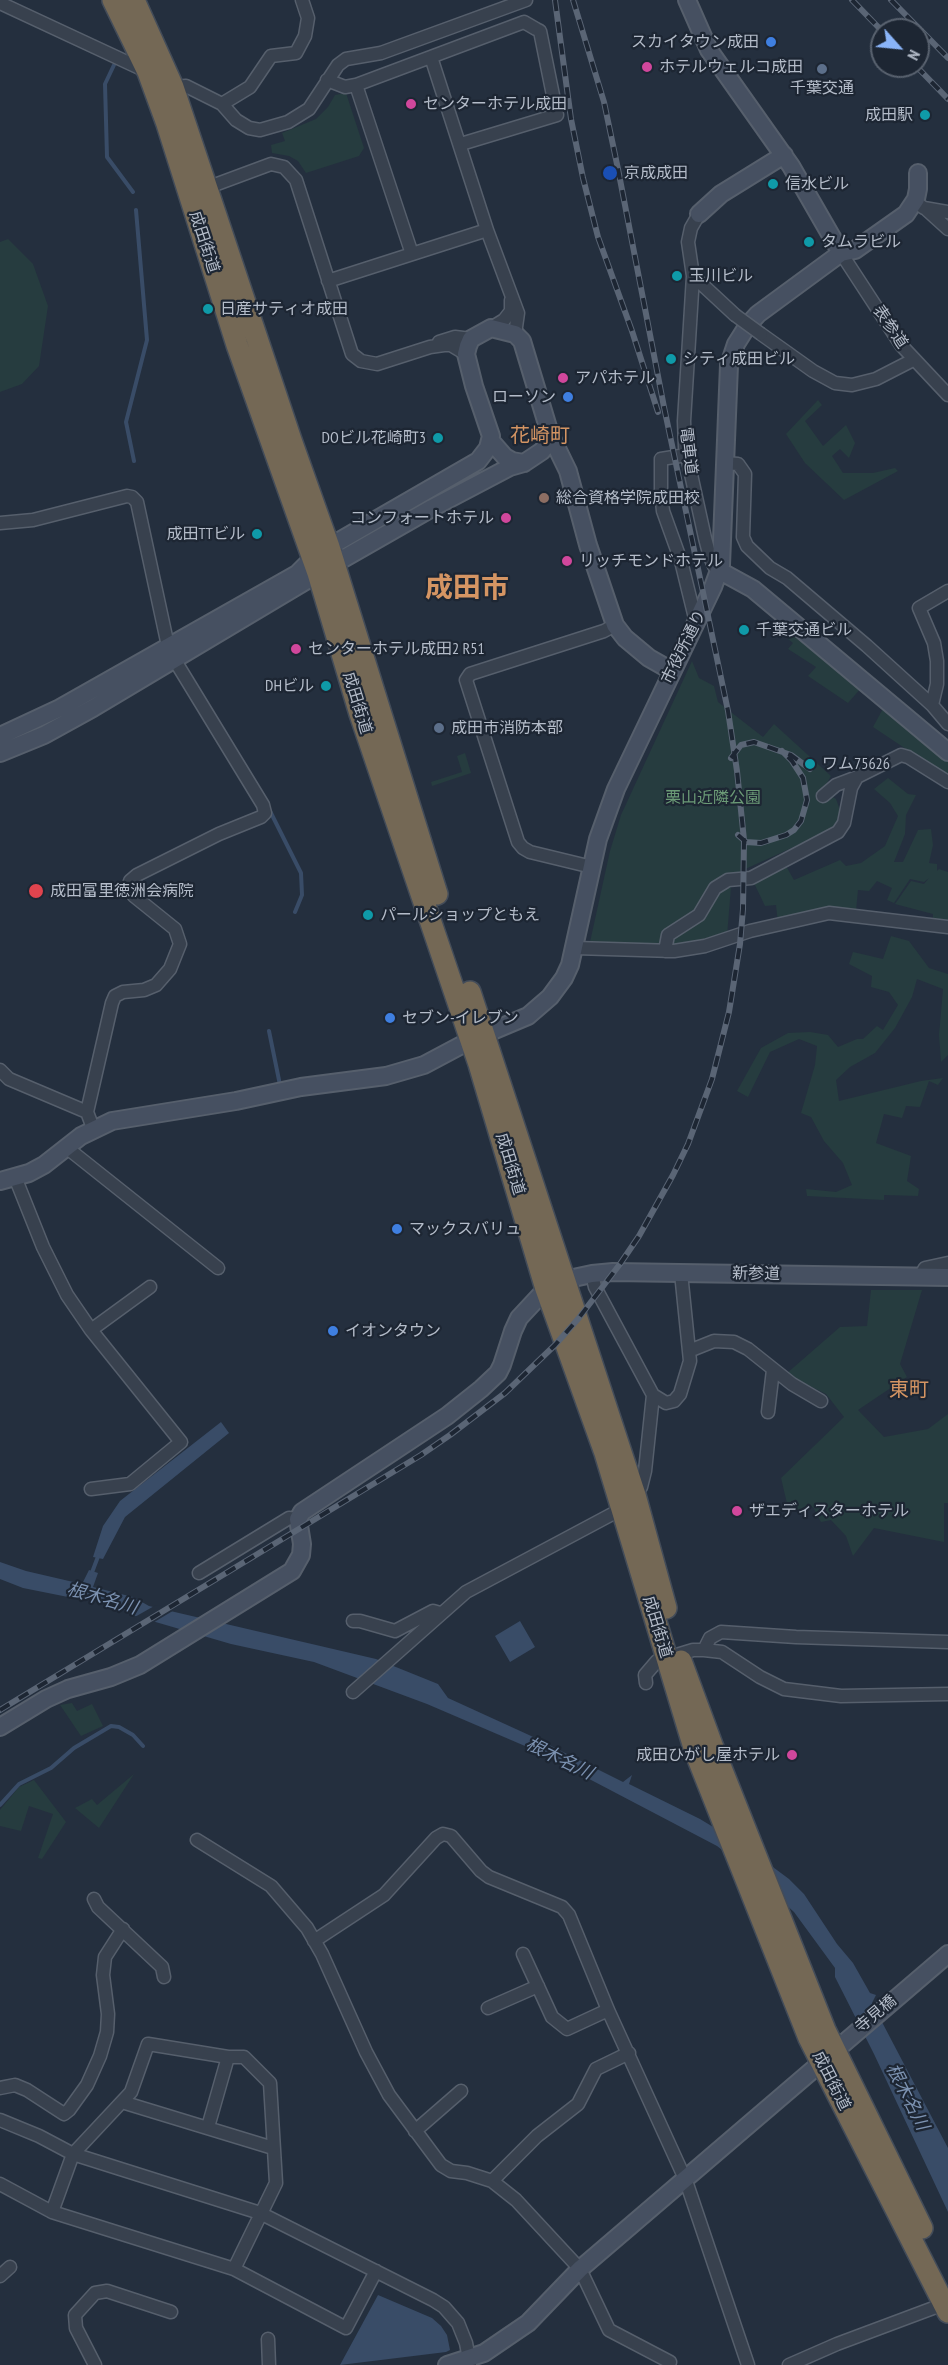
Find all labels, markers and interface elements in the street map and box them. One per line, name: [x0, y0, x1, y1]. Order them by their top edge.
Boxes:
north arrow: [870, 18, 930, 78]
place label: スカイタウン成田: [631, 32, 759, 52]
marker: スカイタウン成田: [764, 35, 778, 49]
text: N: [903, 47, 925, 64]
place label: ホテルウェルコ成田: [659, 57, 803, 77]
marker: ホテルウェルコ成田: [640, 60, 654, 74]
marker: 千葉交通: [815, 62, 829, 76]
place label: 千葉交通: [790, 78, 854, 98]
place label: センターホテル成田: [423, 94, 567, 114]
marker: センターホテル成田: [404, 97, 418, 111]
place label: 成田駅: [865, 105, 913, 125]
marker: 成田駅: [918, 108, 932, 122]
place label: 京成成田: [624, 163, 688, 183]
marker: 京成成田: [601, 164, 619, 182]
place label: 信水ビル: [785, 174, 849, 194]
marker: 信水ビル: [766, 177, 780, 191]
street label: 成田街道: [185, 209, 223, 275]
place label: タムラビル: [821, 232, 901, 252]
marker: タムラビル: [802, 235, 816, 249]
place label: 玉川ビル: [689, 266, 753, 286]
marker: 玉川ビル: [670, 269, 684, 283]
place label: 日産サティオ成田: [220, 299, 348, 319]
marker: 日産サティオ成田: [201, 302, 215, 316]
street label: 表参道: [869, 302, 911, 352]
place label: シティ成田ビル: [683, 349, 795, 369]
marker: シティ成田ビル: [664, 352, 678, 366]
place label: アパホテル: [575, 368, 655, 388]
marker: アパホテル: [556, 371, 570, 385]
place label: ローソン: [492, 387, 556, 407]
marker: ローソン: [561, 390, 575, 404]
district label: 花崎町: [510, 424, 570, 448]
street label: 電車道: [676, 426, 700, 476]
place label: DOビル花崎町3: [322, 428, 426, 448]
marker: DOビル花崎町3: [431, 431, 445, 445]
place label: 総合資格学院成田校: [556, 488, 700, 508]
marker: 総合資格学院成田校: [537, 491, 551, 505]
place label: コンフォートホテル: [350, 508, 494, 528]
marker: コンフォートホテル: [499, 511, 513, 525]
place label: 成田TTビル: [166, 524, 245, 544]
marker: 成田TTビル: [250, 527, 264, 541]
place label: リッチモンドホテル: [579, 551, 723, 571]
marker: リッチモンドホテル: [560, 554, 574, 568]
district label: 成田市: [425, 572, 509, 606]
street label: 市役所通り: [658, 607, 710, 687]
place label: 千葉交通ビル: [756, 620, 852, 640]
marker: 千葉交通ビル: [737, 623, 751, 637]
place label: センターホテル成田2 R51: [308, 639, 485, 659]
marker: センターホテル成田2 R51: [289, 642, 303, 656]
street label: 成田街道: [338, 670, 376, 736]
place label: DHビル: [265, 676, 314, 696]
marker: DHビル: [319, 679, 333, 693]
place label: 成田市消防本部: [451, 718, 563, 738]
marker: 成田市消防本部: [432, 721, 446, 735]
place label: ワム75626: [822, 754, 890, 774]
marker: ワム75626: [803, 757, 817, 771]
park label: 栗山近隣公園: [665, 788, 761, 808]
place label: 成田富里徳洲会病院: [50, 881, 194, 901]
marker: 成田富里徳洲会病院: [27, 882, 45, 900]
place label: パールショップともえ: [380, 905, 540, 925]
marker: パールショップともえ: [361, 908, 375, 922]
place label: セブン-イレブン: [402, 1008, 519, 1028]
marker: セブン-イレブン: [383, 1011, 397, 1025]
street label: 成田街道: [491, 1131, 529, 1197]
place label: マックスバリュ: [409, 1219, 521, 1239]
marker: マックスバリュ: [390, 1222, 404, 1236]
street label: 新参道: [732, 1264, 780, 1284]
place label: イオンタウン: [345, 1321, 441, 1341]
marker: イオンタウン: [326, 1324, 340, 1338]
district label: 東町: [889, 1378, 929, 1402]
place label: ザエディスターホテル: [749, 1501, 909, 1521]
marker: ザエディスターホテル: [730, 1504, 744, 1518]
water label: 根木名川: [64, 1579, 140, 1619]
street label: 成田街道: [638, 1594, 676, 1660]
water label: 根木名川: [522, 1734, 596, 1784]
place label: 成田ひがし屋ホテル: [636, 1745, 780, 1765]
marker: 成田ひがし屋ホテル: [785, 1748, 799, 1762]
street label: 寺見橋: [851, 1991, 901, 2037]
street label: 成田街道: [808, 2048, 854, 2114]
water label: 根木名川: [881, 2060, 933, 2134]

